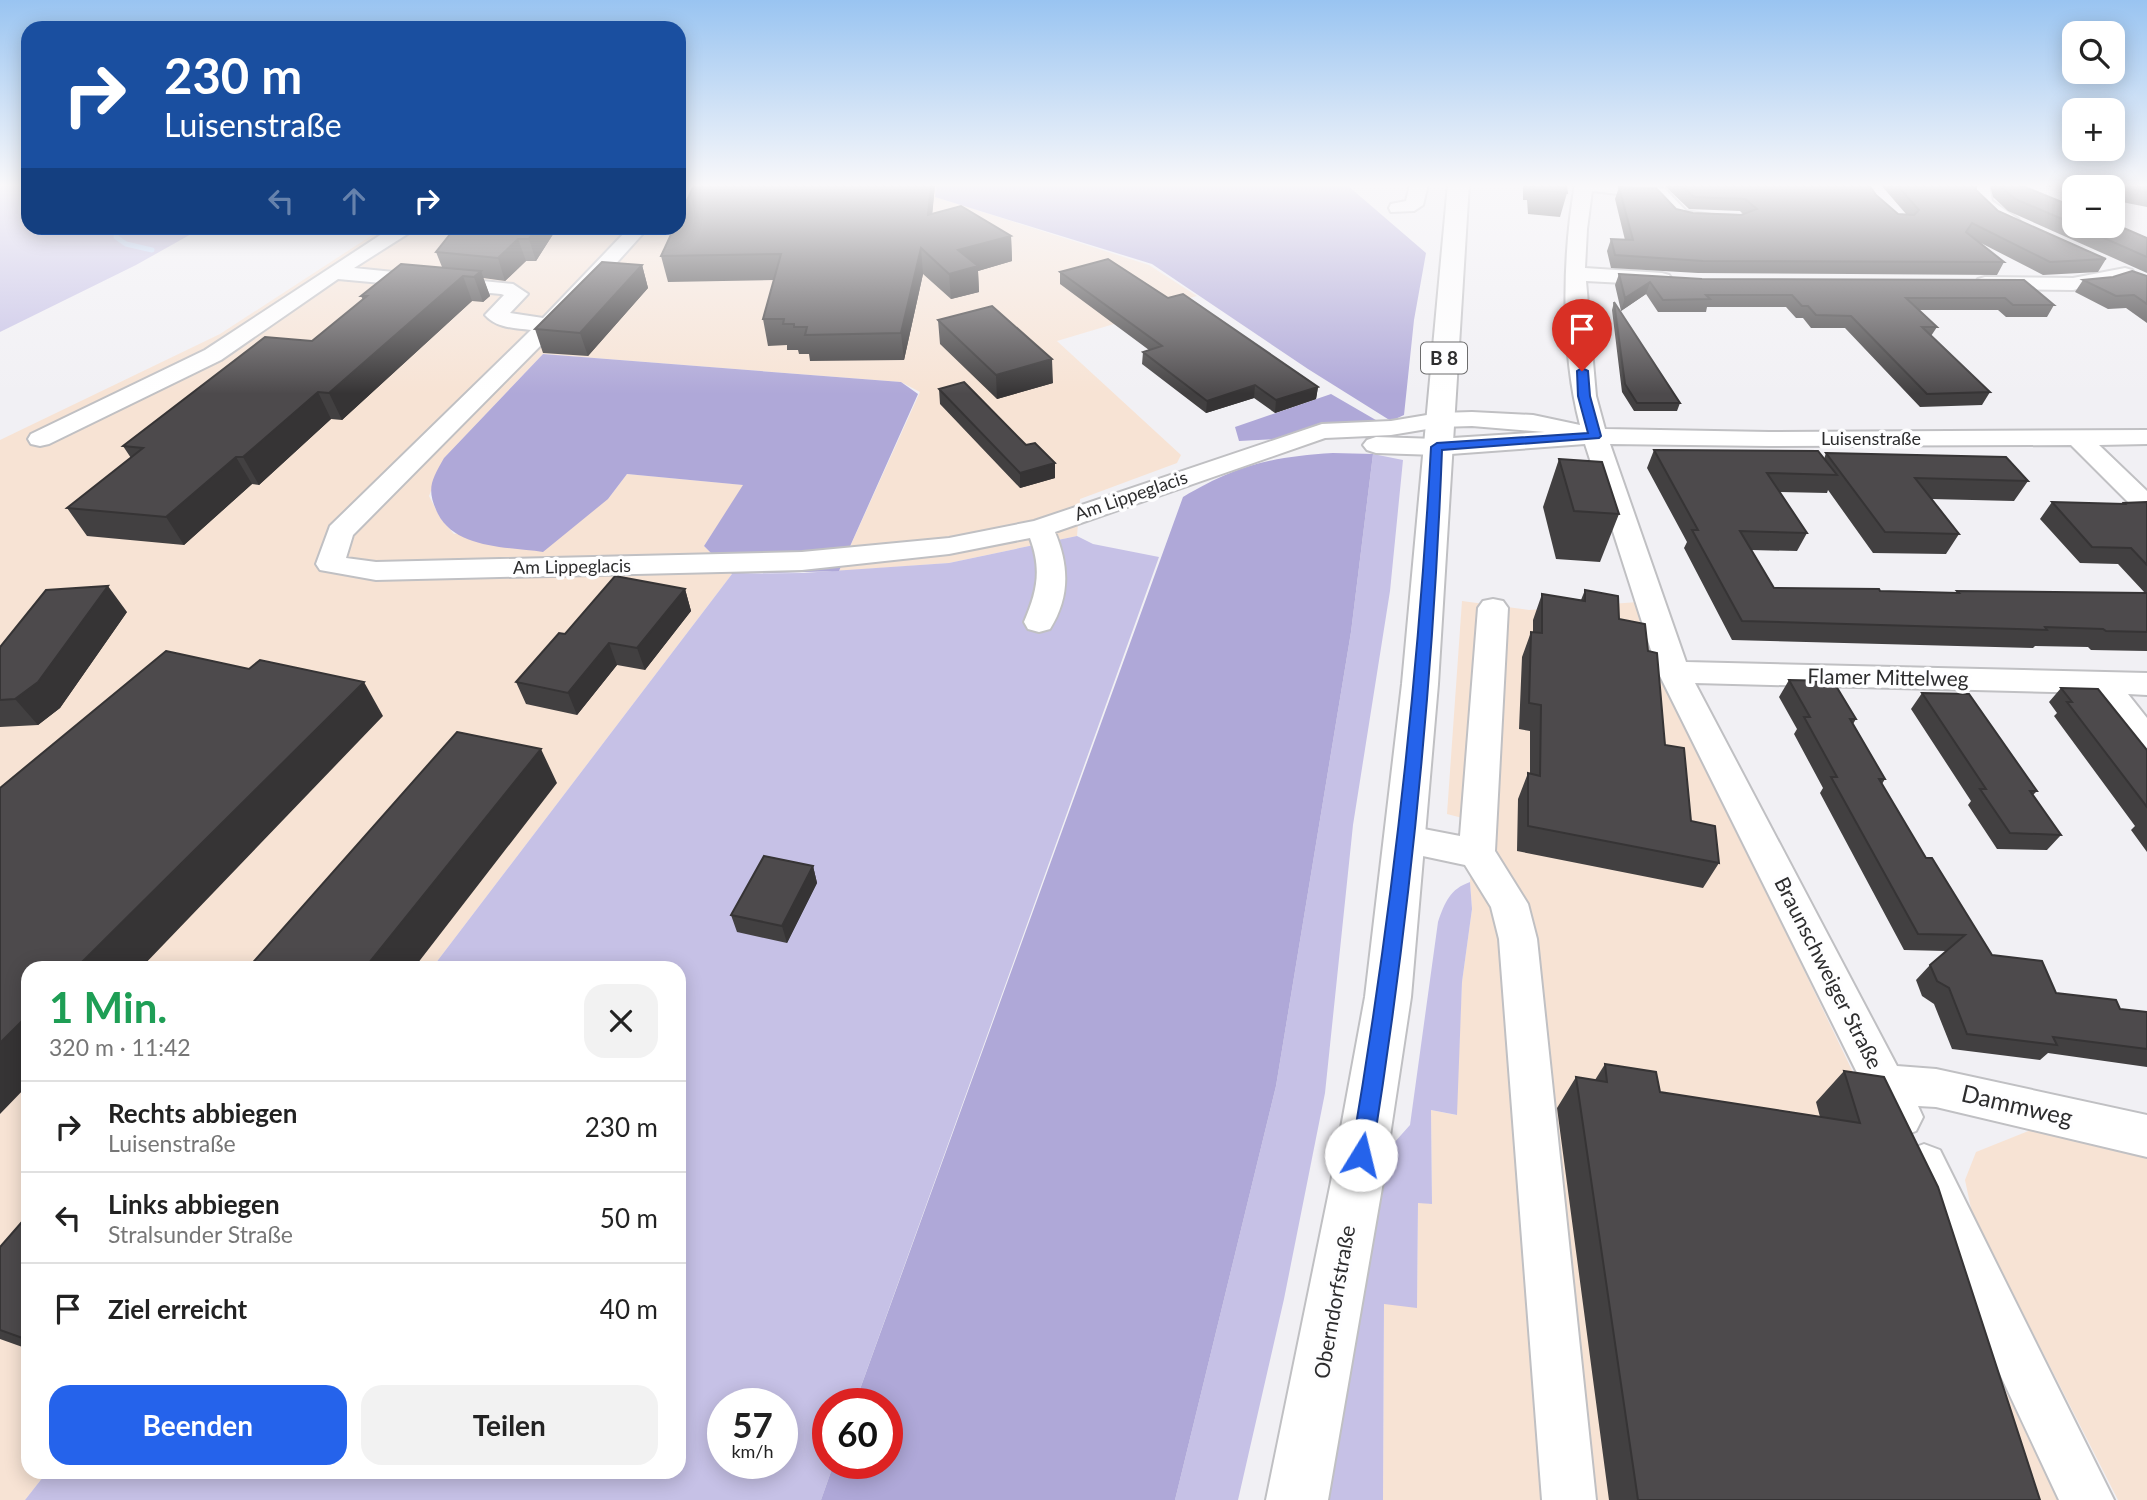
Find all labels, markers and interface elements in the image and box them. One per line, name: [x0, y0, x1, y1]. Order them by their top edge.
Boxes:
map controls: [2062, 21, 2125, 238]
button: search: [2062, 21, 2125, 84]
text: 230 m: [164, 46, 302, 104]
icon: right: [49, 49, 140, 140]
button: +: [2062, 98, 2125, 161]
text: Luisenstraße: [164, 105, 342, 144]
button: −: [2062, 175, 2125, 238]
icon: left: [262, 182, 300, 220]
icon: ahead: [335, 182, 373, 220]
icon: right: [408, 182, 446, 220]
pin: [1552, 299, 1612, 371]
icon: arrive: [1563, 310, 1601, 348]
road number: B 8: [1421, 342, 1467, 374]
street label: Luisenstraße: [1821, 427, 1921, 449]
street label: Am Lippeglacis: [1071, 465, 1190, 525]
street label: Am Lippeglacis: [513, 554, 631, 578]
street label: Flamer Mittelweg: [1807, 663, 1969, 690]
street label: Braunschweiger Straße: [1770, 872, 1889, 1072]
text: 1 Min.: [49, 982, 167, 1032]
button: close: [584, 984, 658, 1058]
text: 320 m · 11:42: [49, 1033, 191, 1061]
street label: Dammweg: [1959, 1078, 2076, 1131]
text: Rechts abbiegen: [108, 1097, 297, 1129]
icon: right: [49, 1108, 87, 1146]
text: 230 m: [585, 1111, 658, 1143]
position arrow: [1324, 1118, 1398, 1192]
text: Luisenstraße: [108, 1129, 236, 1157]
text: Links abbiegen: [108, 1188, 280, 1220]
icon: left: [49, 1199, 87, 1237]
text: 50 m: [600, 1202, 658, 1234]
text: Stralsunder Straße: [108, 1220, 293, 1248]
street label: Oberndorfstraße: [1308, 1223, 1359, 1380]
icon: arrive: [49, 1290, 87, 1328]
text: Ziel erreicht: [108, 1293, 247, 1325]
text: 40 m: [600, 1293, 658, 1325]
button: Beenden: [49, 1385, 347, 1465]
button: Teilen: [361, 1385, 658, 1465]
speed limit sign: 60: [812, 1388, 903, 1479]
text: 57: [732, 1403, 773, 1445]
text: km/h: [731, 1440, 774, 1462]

